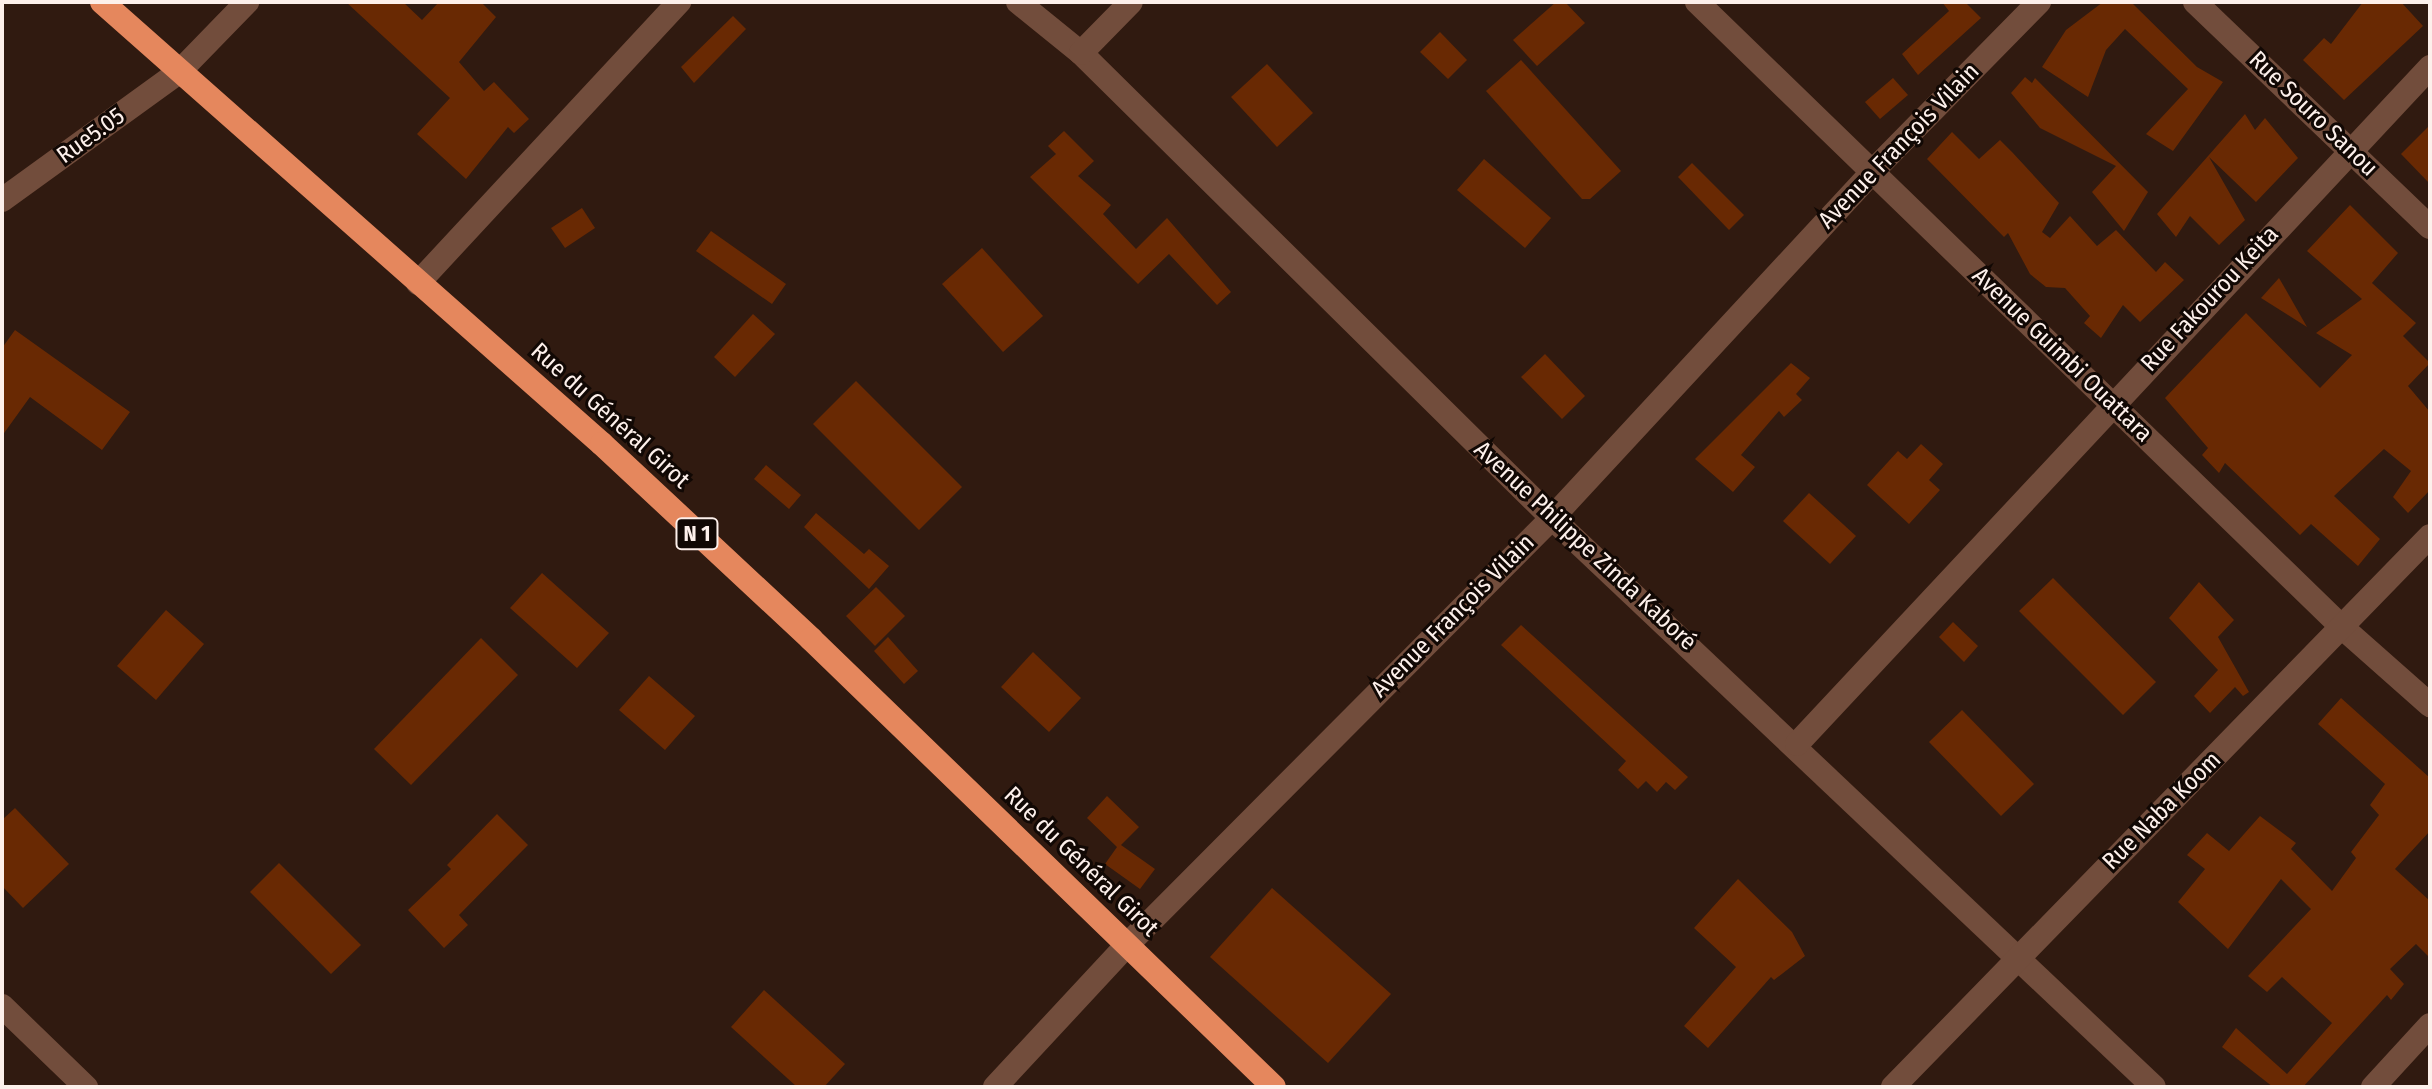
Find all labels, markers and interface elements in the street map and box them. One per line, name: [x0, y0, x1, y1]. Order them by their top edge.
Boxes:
street label: Rue Souro Sanou: [2243, 45, 2383, 183]
street label: Avenue François Vilain: [1813, 57, 1985, 235]
street label: Rue5.05: [52, 102, 130, 170]
street label: Rue Fakourou Keita: [2135, 220, 2285, 378]
street label: Avenue Guimbi Ouattara: [1966, 262, 2158, 448]
street label: Rue du Général Girot: [525, 337, 695, 495]
street label: Avenue Philippe Zinda Kaboré: [1468, 435, 1702, 657]
road number: N 1: [675, 516, 719, 552]
street label: Avenue François Vilain: [1365, 528, 1541, 704]
street label: Rue Naba Koom: [2097, 746, 2227, 876]
street label: Rue du Général Girot: [998, 781, 1164, 943]

